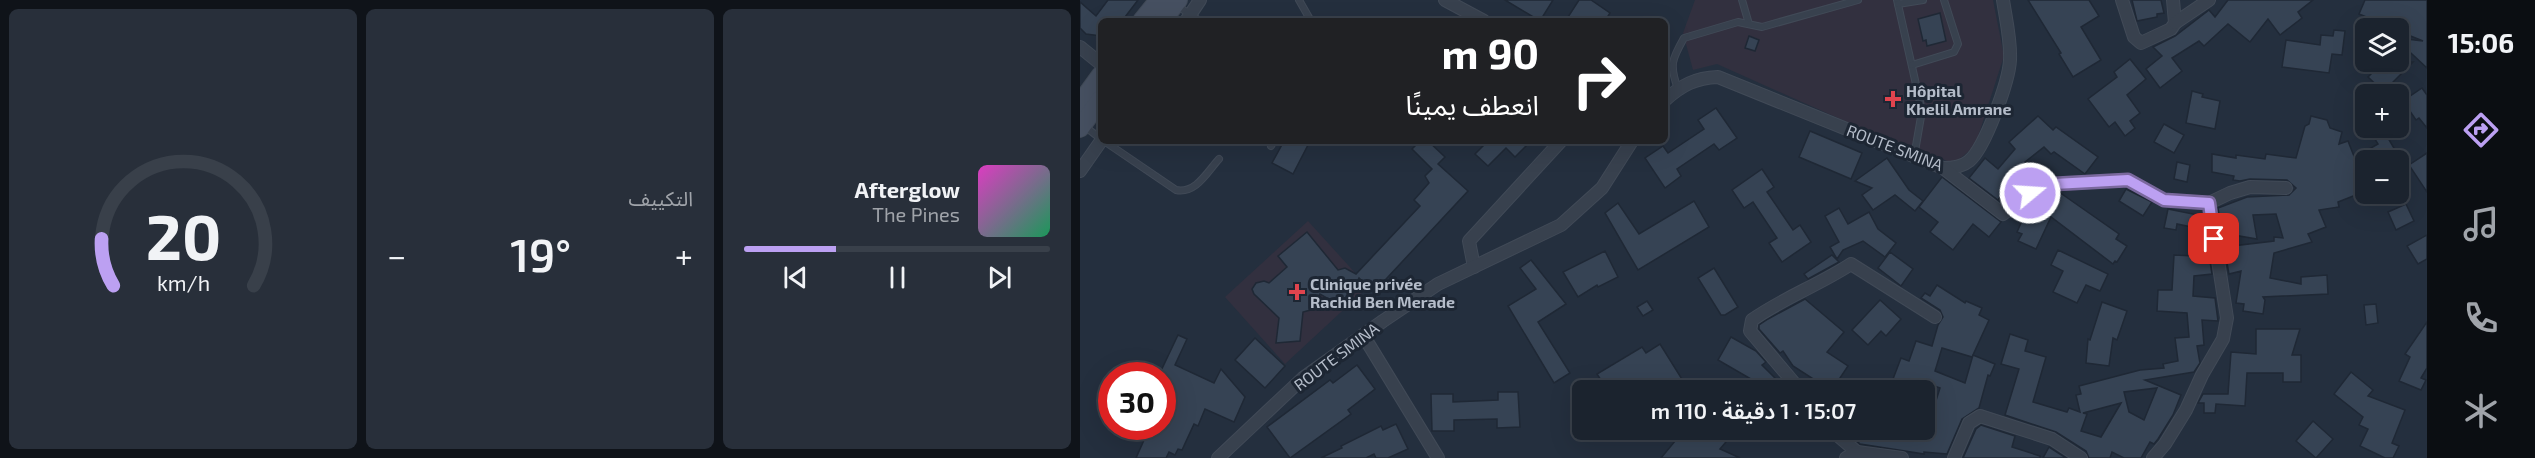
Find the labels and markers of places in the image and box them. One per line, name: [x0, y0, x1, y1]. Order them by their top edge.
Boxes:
place label: Hôpital Khelil Amrane: [1906, 81, 2012, 118]
marker: Hôpital Khelil Amrane: [1884, 90, 1902, 108]
pin: [2188, 213, 2239, 264]
place label: Clinique privée Rachid Ben Merade: [1310, 274, 1455, 311]
marker: Clinique privée Rachid Ben Merade: [1288, 283, 1306, 301]

